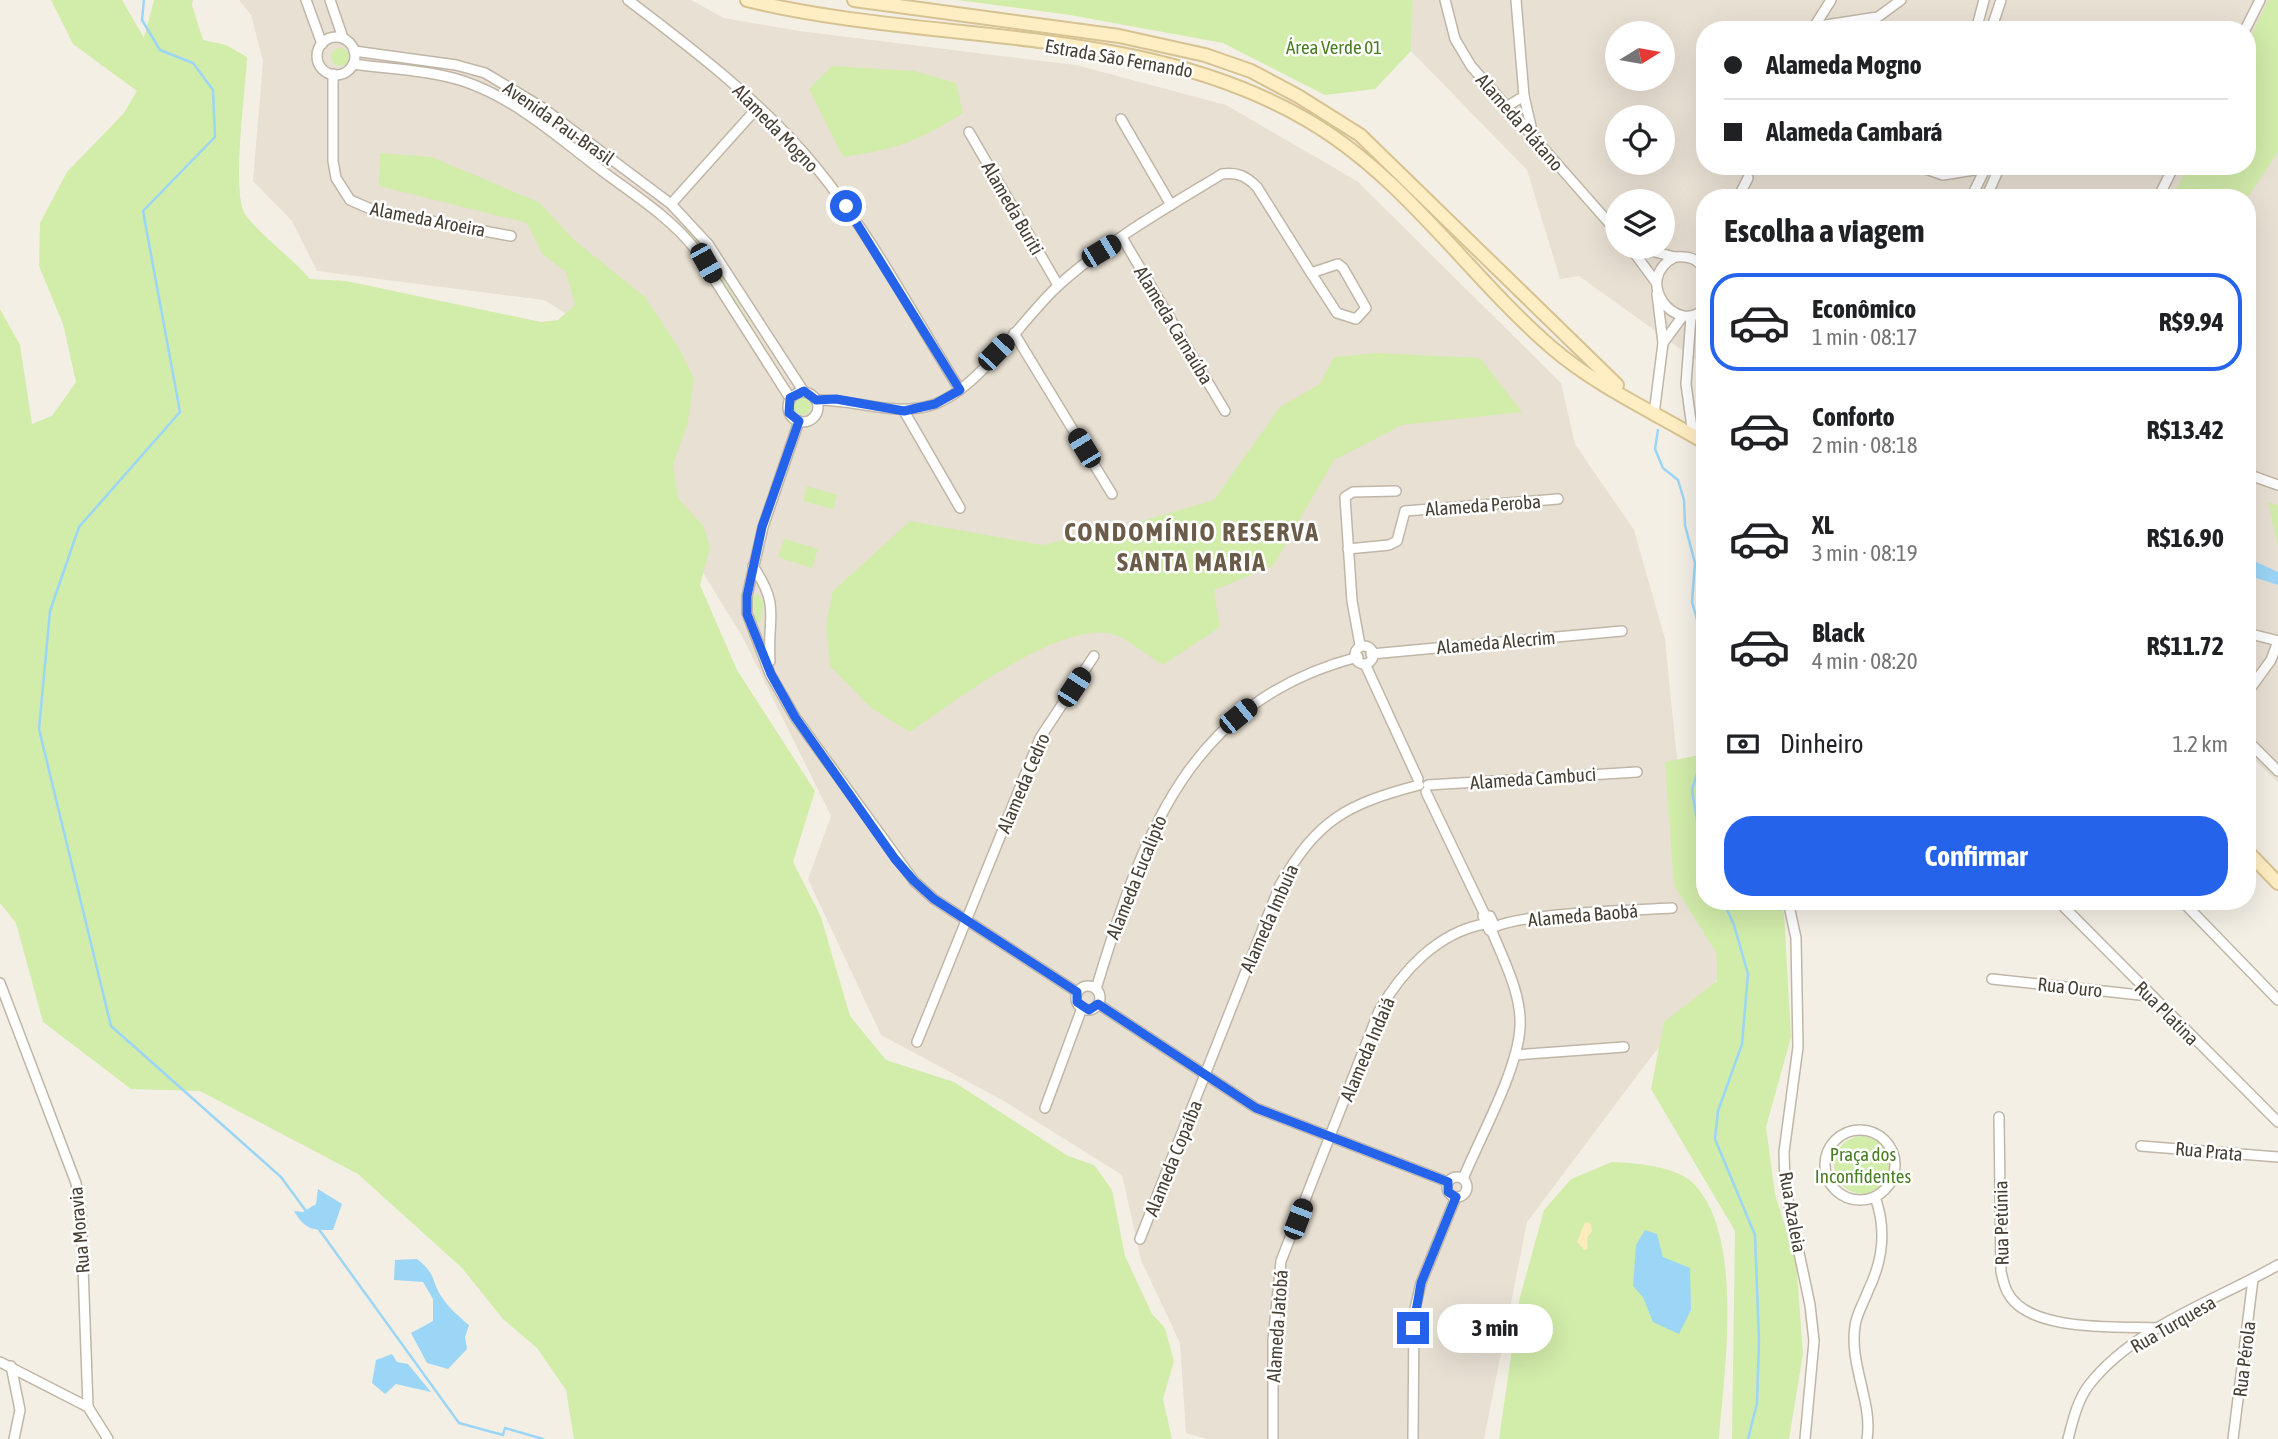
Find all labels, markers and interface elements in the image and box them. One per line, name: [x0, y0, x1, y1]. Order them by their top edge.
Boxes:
north arrow: [1605, 21, 1675, 91]
map controls: [1605, 21, 1675, 259]
street label: Estrada São Fernando: [1043, 34, 1195, 82]
park label: Área Verde 01: [1286, 36, 1382, 58]
text: Alameda Mogno: [1766, 50, 1922, 80]
street label: Alameda Plátano: [1472, 69, 1568, 175]
street label: Avenida Pau-Brasil: [499, 77, 619, 169]
street label: Alameda Mogno: [729, 79, 823, 177]
button: locate: [1605, 105, 1675, 175]
text: Alameda Cambará: [1766, 117, 1942, 147]
street label: Alameda Buriti: [978, 158, 1048, 258]
button: layers: [1605, 189, 1675, 259]
route start: [830, 190, 862, 222]
street label: Alameda Aroeira: [369, 197, 487, 241]
text: Escolha a viagem: [1724, 212, 1924, 249]
car: [1078, 231, 1125, 271]
car: [687, 240, 726, 286]
street label: Alameda Carnaúba: [1130, 262, 1218, 388]
icon: car: [1728, 291, 1791, 354]
text: Econômico: [1812, 294, 1916, 324]
text: R$9.94: [2159, 307, 2224, 337]
text: 1 min · 08:17: [1812, 324, 1918, 350]
car: [974, 330, 1019, 374]
icon: car: [1728, 399, 1791, 462]
text: Conforto: [1812, 402, 1895, 432]
text: R$13.42: [2147, 415, 2224, 445]
car: [1065, 425, 1104, 471]
text: 2 min · 08:18: [1812, 432, 1918, 458]
street label: Alameda Peroba: [1424, 490, 1542, 520]
icon: car: [1728, 507, 1791, 570]
text: XL: [1812, 510, 1834, 540]
district label: CONDOMÍNIO RESERVA SANTA MARIA: [1064, 517, 1320, 577]
text: R$16.90: [2147, 523, 2224, 553]
text: 3 min · 08:19: [1812, 540, 1918, 566]
icon: car: [1728, 615, 1791, 678]
text: Black: [1812, 618, 1864, 648]
street label: Alameda Alecrim: [1436, 626, 1556, 658]
text: R$11.72: [2147, 631, 2224, 661]
text: 4 min · 08:20: [1812, 648, 1918, 674]
car: [1054, 664, 1095, 710]
car: [1216, 695, 1261, 737]
icon: cash: [1724, 725, 1762, 763]
text: Dinheiro: [1780, 729, 1863, 759]
street label: Alameda Cedro: [992, 730, 1054, 836]
text: 1.2 km: [2172, 731, 2228, 757]
street label: Alameda Cambuci: [1469, 763, 1597, 793]
street label: Alameda Eucalipto: [1101, 812, 1171, 942]
button: Confirmar: [1724, 816, 2228, 896]
street label: Alameda Imbuia: [1235, 861, 1303, 975]
street label: Alameda Baobá: [1527, 899, 1639, 931]
street label: Rua Ouro: [2037, 973, 2103, 1001]
street label: Rua Platina: [2131, 977, 2203, 1049]
street label: Alameda Indaiá: [1335, 994, 1399, 1104]
street label: Alameda Copaíba: [1140, 1097, 1206, 1219]
street label: Rua Prata: [2174, 1137, 2244, 1165]
park label: Praça dos Inconfidentes: [1815, 1143, 1911, 1187]
street label: Rua Azaleia: [1775, 1170, 1811, 1254]
street label: Rua Petúnia: [1989, 1180, 2013, 1266]
street label: Rua Moravia: [64, 1186, 94, 1274]
car: [1281, 1196, 1316, 1242]
street label: Alameda Jatobá: [1262, 1269, 1292, 1383]
street label: Rua Turquesa: [2127, 1291, 2219, 1357]
callout: 3 min: [1438, 1304, 1553, 1352]
route end: [1397, 1312, 1429, 1344]
text: 3 min: [1472, 1315, 1518, 1341]
street label: Rua Pérola: [2228, 1320, 2260, 1398]

